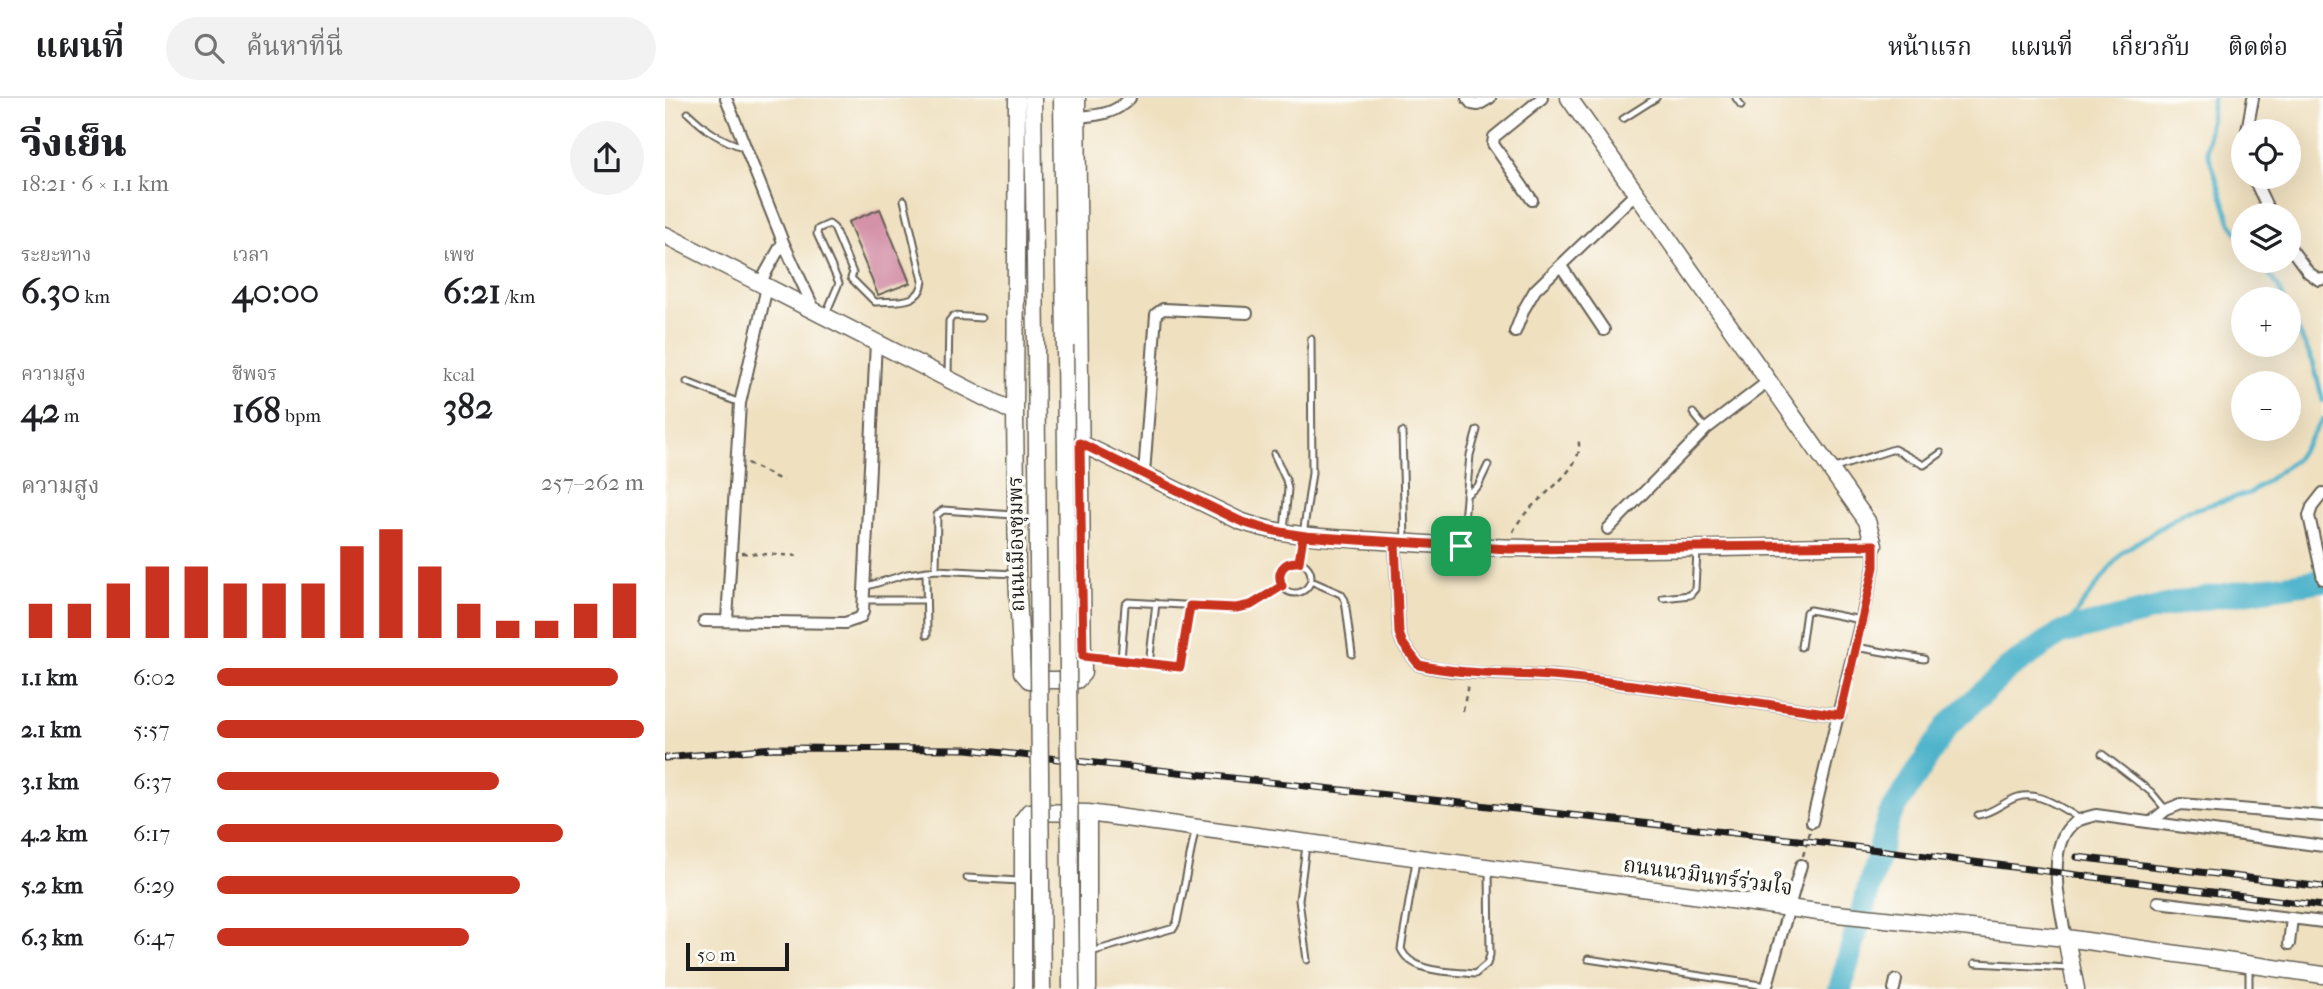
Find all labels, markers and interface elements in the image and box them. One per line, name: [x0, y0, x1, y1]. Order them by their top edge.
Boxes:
search box: [166, 17, 656, 80]
text: แผนที่: [35, 27, 124, 66]
icon: search: [190, 29, 228, 67]
text: ค้นหาที่นี่: [246, 31, 343, 62]
text: หน้าแรก: [1888, 33, 1972, 61]
text: แผนที่: [2010, 33, 2073, 61]
text: เกี่ยวกับ: [2111, 33, 2190, 61]
text: ติดต่อ: [2228, 33, 2288, 61]
map controls: [2231, 119, 2301, 441]
button: locate: [2231, 119, 2301, 189]
text: วิ่งเย็น: [21, 121, 127, 166]
button: share: [570, 121, 644, 195]
text: 18:21 · 6 × 1.1 km: [21, 170, 169, 197]
button: layers: [2231, 203, 2301, 273]
text: ระยะทาง: [21, 244, 91, 266]
text: เวลา: [232, 244, 269, 266]
text: เพซ: [443, 244, 475, 266]
text: 6.30: [21, 271, 80, 312]
text: 40:00: [232, 271, 319, 312]
text: 6:21: [443, 271, 501, 312]
text: km: [80, 286, 110, 308]
text: /km: [501, 286, 535, 308]
button: +: [2231, 287, 2301, 357]
text: ความสูง: [21, 363, 86, 385]
text: ชีพจร: [232, 363, 277, 385]
text: kcal: [443, 364, 475, 386]
button: −: [2231, 371, 2301, 441]
text: 382: [443, 386, 493, 427]
text: 42: [21, 390, 60, 431]
text: 168: [232, 390, 281, 431]
text: m: [60, 405, 80, 427]
text: bpm: [281, 405, 321, 427]
text: 257–262 m: [541, 469, 644, 496]
text: ความสูง: [21, 472, 99, 499]
street label: ถนนเมืองชุมพร: [1003, 476, 1031, 612]
pin: [1431, 516, 1491, 576]
icon: arrive: [1442, 527, 1480, 565]
text: 1.1 km: [21, 664, 78, 691]
text: 6:02: [133, 664, 176, 691]
text: 2.1 km: [21, 716, 81, 743]
text: 5:57: [133, 716, 170, 743]
text: 3.1 km: [21, 768, 79, 795]
text: 6:37: [133, 768, 172, 795]
text: 4.2 km: [21, 820, 87, 847]
text: 6:17: [133, 820, 170, 847]
street label: ถนนนวมินทร์ร่วมใจ: [1622, 849, 1795, 900]
text: 5.2 km: [21, 872, 83, 899]
text: 6:29: [133, 872, 175, 899]
text: 6.3 km: [21, 924, 83, 951]
text: 6:47: [133, 924, 175, 951]
scale bar: [686, 940, 789, 972]
text: 50 m: [697, 944, 736, 966]

